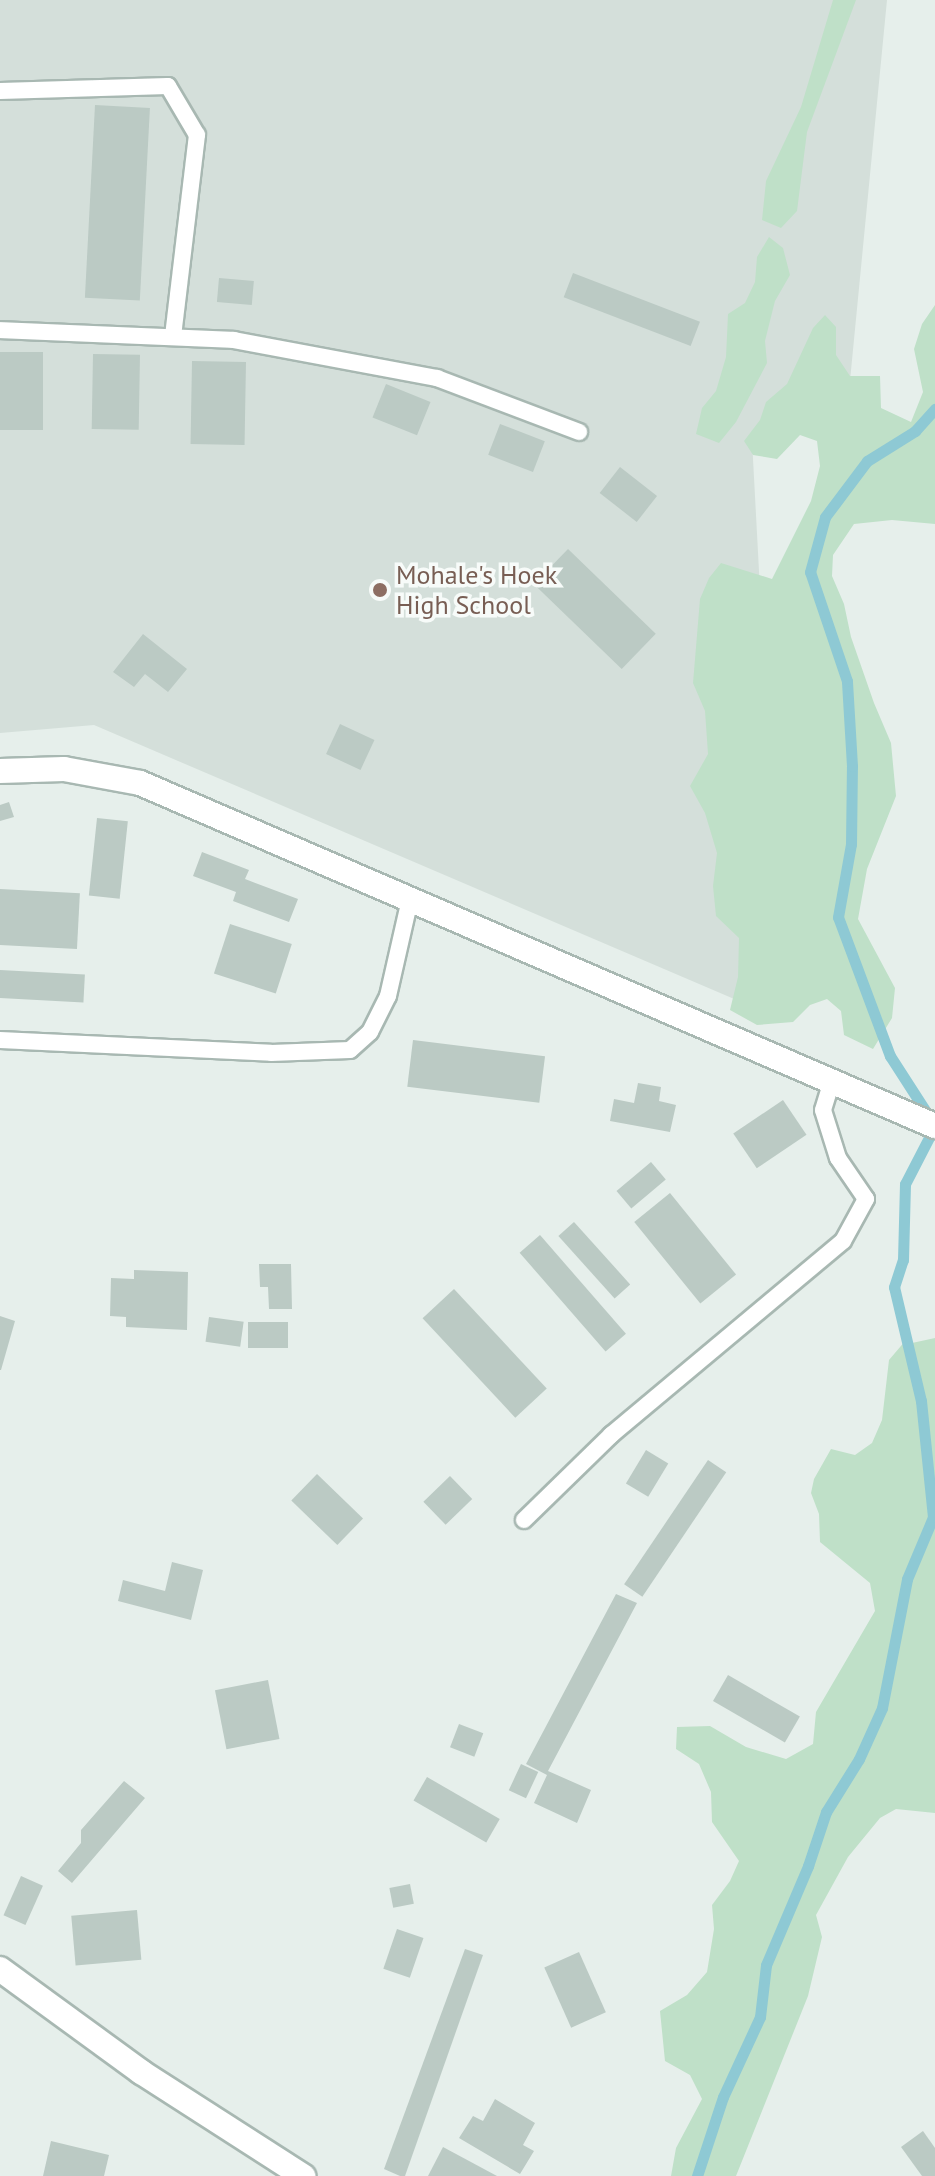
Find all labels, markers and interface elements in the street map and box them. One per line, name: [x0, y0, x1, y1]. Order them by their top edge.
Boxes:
place label: Mohale's Hoek High School: [396, 559, 557, 620]
marker: Mohale's Hoek High School: [371, 581, 389, 599]

